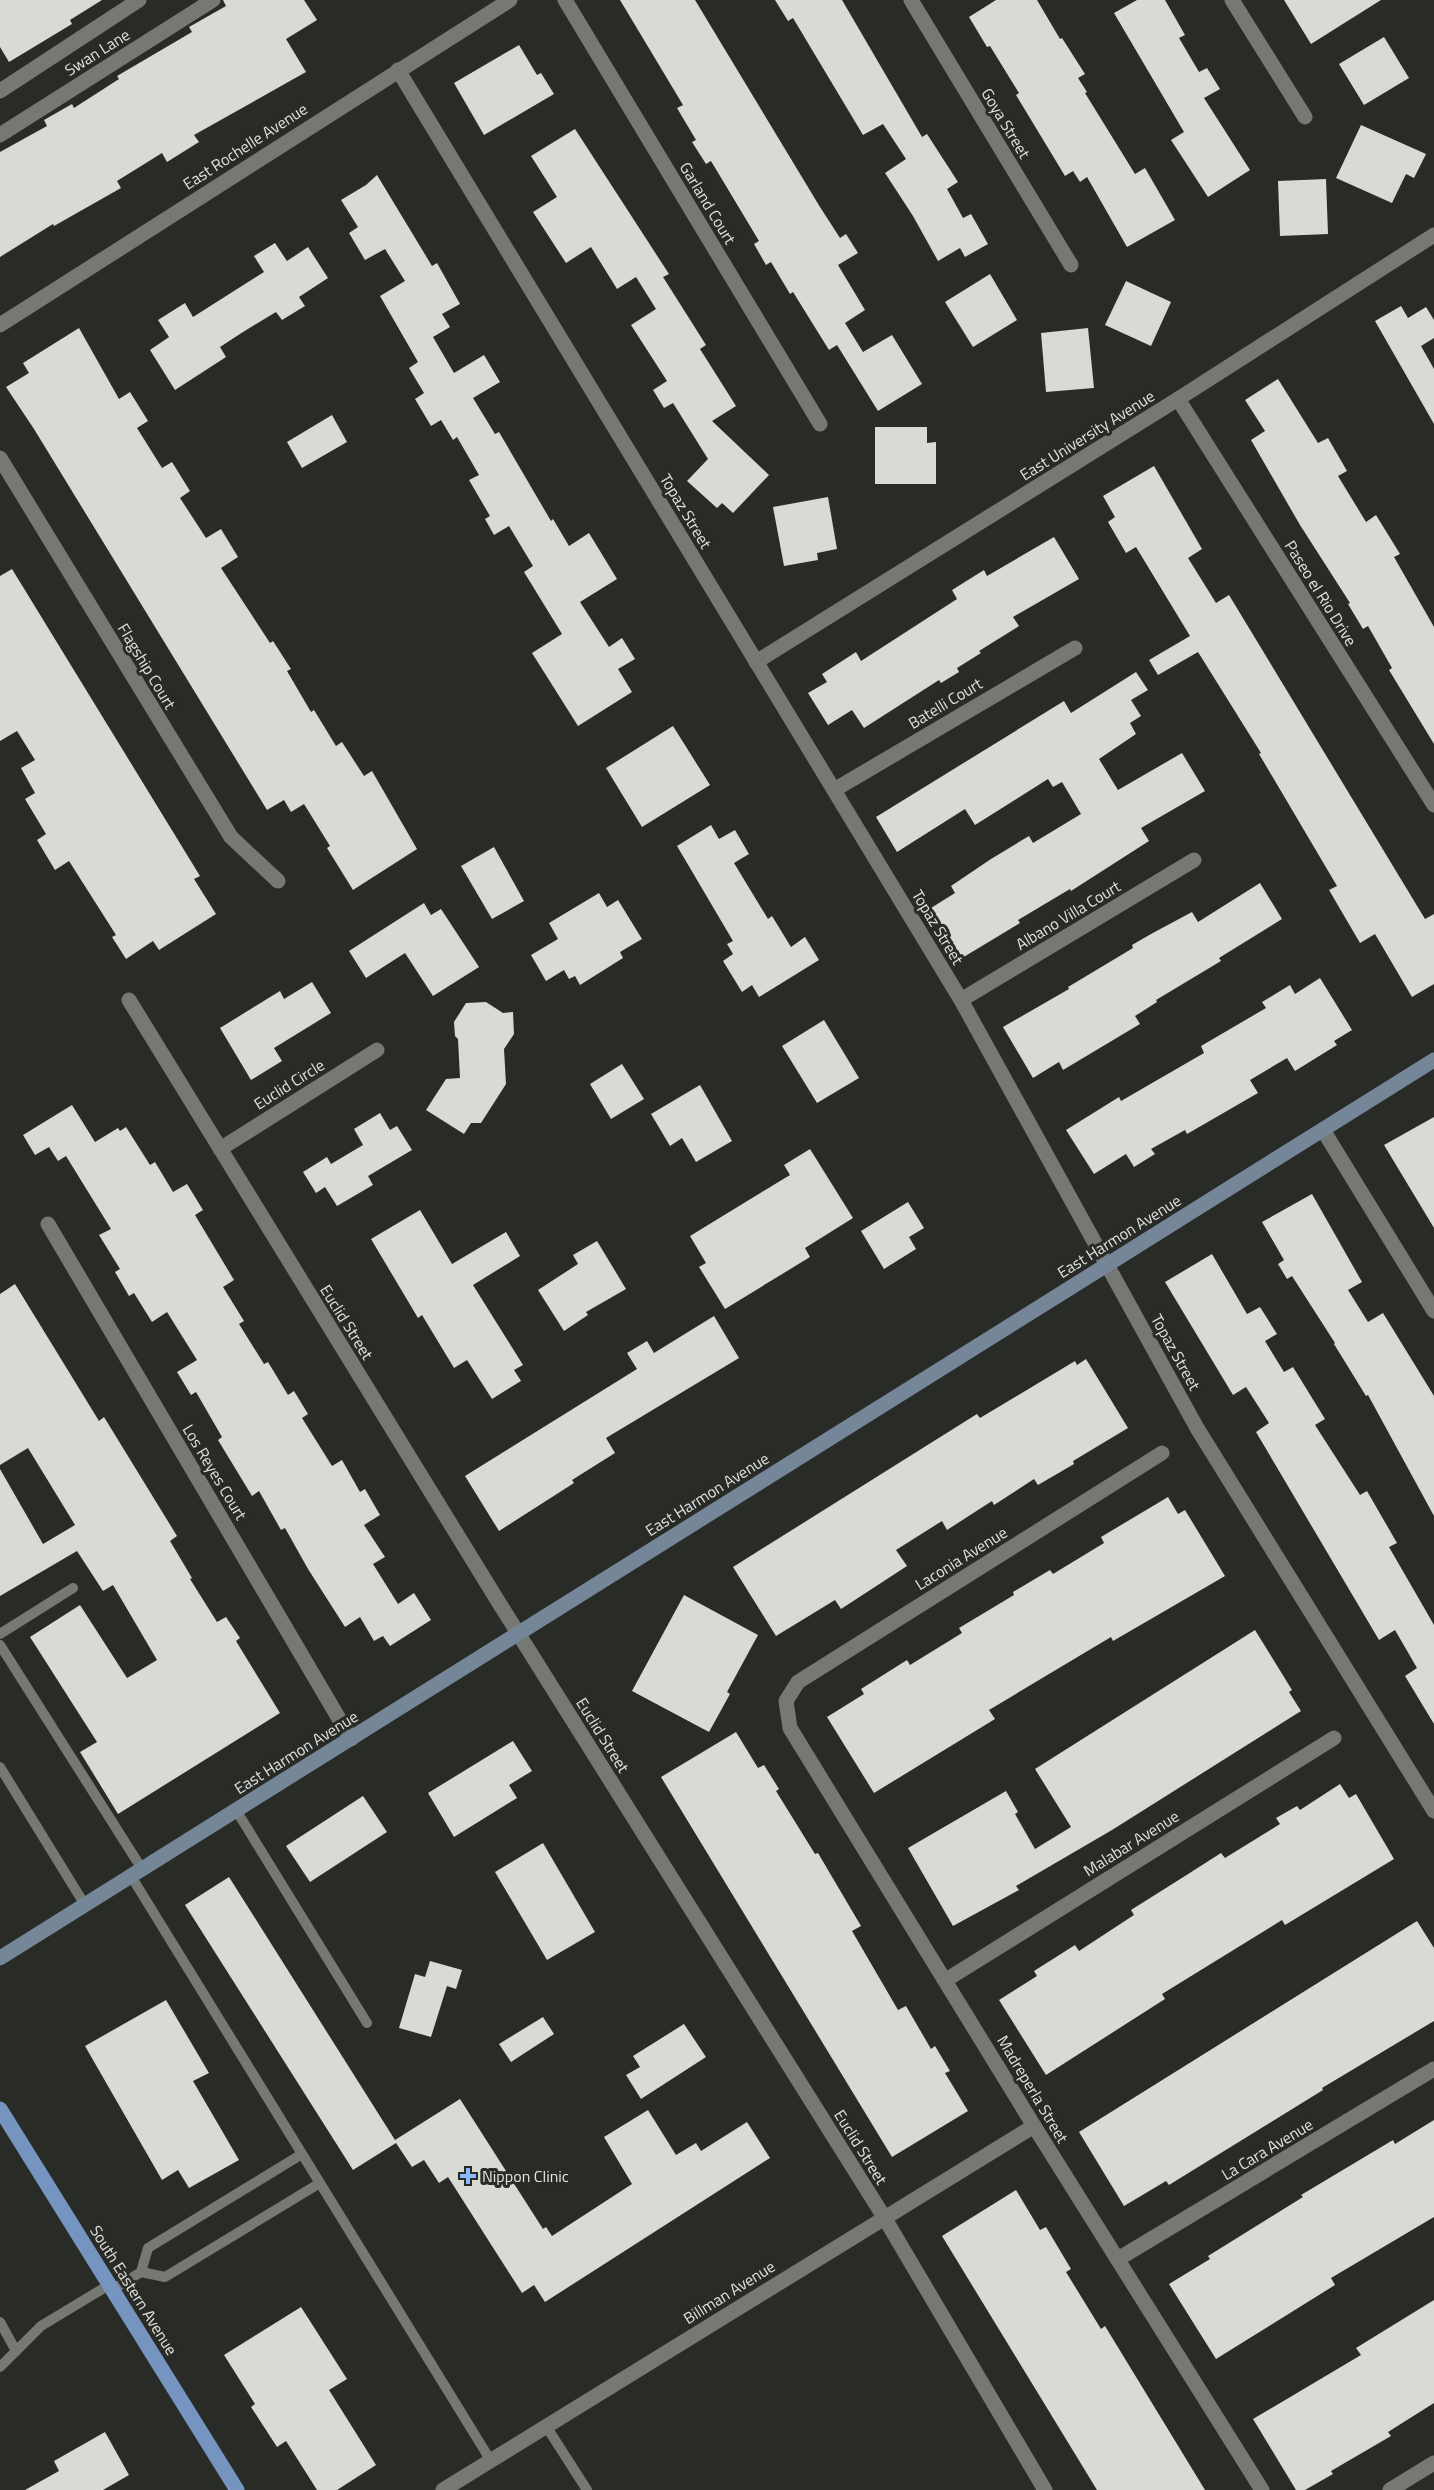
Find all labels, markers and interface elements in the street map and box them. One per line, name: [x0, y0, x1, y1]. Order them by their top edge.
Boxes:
street label: Swan Lane: [60, 22, 134, 82]
street label: Goya Street: [975, 83, 1037, 163]
street label: East Rochelle Avenue: [178, 97, 312, 195]
street label: Garland Court: [674, 157, 742, 249]
street label: East University Avenue: [1015, 384, 1159, 486]
street label: Topaz Street: [654, 469, 718, 553]
street label: Paseo el Rio Drive: [1279, 536, 1363, 650]
street label: Flagship Court: [112, 618, 182, 714]
street label: Batelli Court: [903, 671, 987, 735]
street label: Albano Villa Court: [1011, 874, 1125, 956]
street label: Topaz Street: [906, 885, 970, 969]
street label: Euclid Circle: [249, 1053, 329, 1115]
street label: East Harmon Avenue: [1053, 1188, 1185, 1284]
street label: Euclid Street: [314, 1280, 380, 1365]
street label: Topaz Street: [1145, 1309, 1207, 1395]
street label: Los Reyes Court: [177, 1420, 253, 1525]
street label: East Harmon Avenue: [641, 1446, 773, 1542]
street label: Laconia Avenue: [910, 1520, 1012, 1596]
street label: Euclid Street: [570, 1693, 636, 1778]
street label: East Harmon Avenue: [230, 1704, 362, 1800]
street label: Malabar Avenue: [1079, 1804, 1183, 1882]
street label: Madreperla Street: [991, 2031, 1075, 2148]
street label: Euclid Street: [828, 2105, 894, 2190]
street label: La Cara Avenue: [1217, 2112, 1317, 2186]
place label: Nippon Clinic: [482, 2164, 569, 2188]
marker: Nippon Clinic: [459, 2167, 477, 2185]
street label: South Eastern Avenue: [84, 2220, 184, 2360]
street label: Billman Avenue: [678, 2254, 780, 2330]

